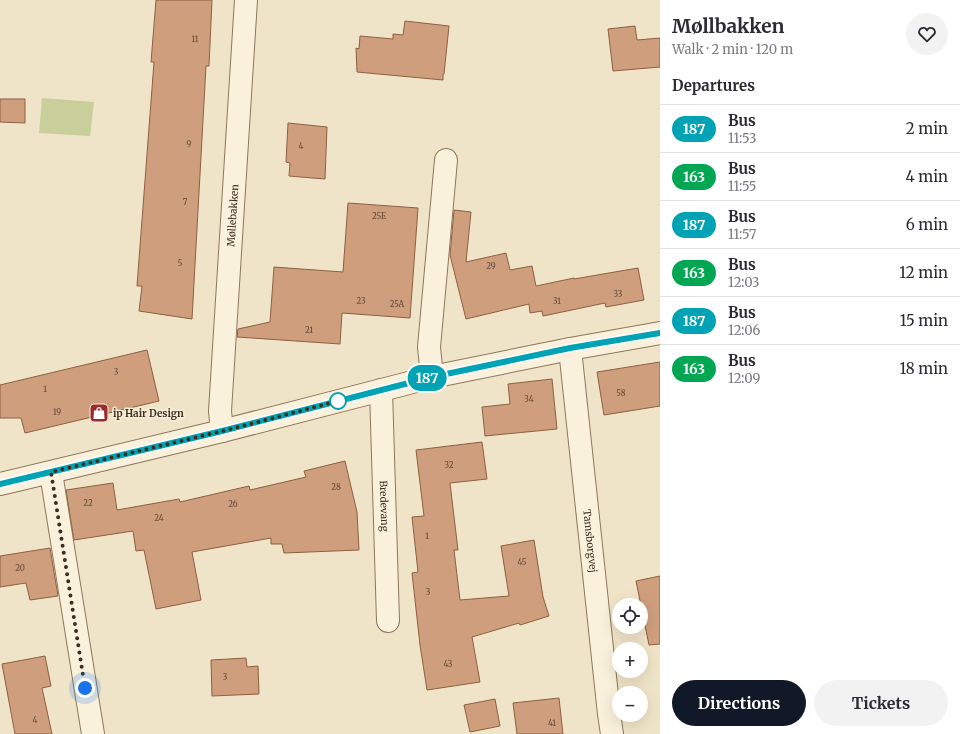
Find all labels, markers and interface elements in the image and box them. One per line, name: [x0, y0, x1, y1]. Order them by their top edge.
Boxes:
button: heart: [906, 13, 948, 55]
text: Møllbakken: [672, 14, 784, 38]
house number: 11: [192, 34, 199, 44]
text: Walk · 2 min · 120 m: [672, 41, 793, 58]
text: Departures: [672, 76, 755, 95]
text: Bus: [728, 111, 756, 130]
text: 2 min: [906, 119, 948, 138]
text: 187: [683, 120, 705, 138]
text: 11:53: [728, 130, 756, 147]
house number: 9: [187, 139, 192, 149]
house number: 4: [299, 141, 304, 151]
text: Bus: [728, 159, 756, 178]
text: 4 min: [906, 167, 948, 186]
text: 163: [683, 168, 705, 186]
text: 11:55: [728, 178, 756, 195]
street label: Møllebakken: [224, 183, 241, 247]
house number: 7: [183, 197, 188, 207]
text: Bus: [728, 207, 756, 226]
house number: 25E: [372, 211, 387, 221]
text: 6 min: [906, 215, 948, 234]
text: 187: [683, 216, 705, 234]
text: 11:57: [728, 226, 756, 243]
text: Bus: [728, 255, 756, 274]
house number: 5: [178, 258, 183, 268]
house number: 29: [486, 261, 496, 271]
text: 12 min: [899, 263, 948, 282]
text: 163: [683, 264, 705, 282]
text: 12:03: [728, 274, 759, 291]
house number: 33: [614, 289, 623, 299]
house number: 23: [356, 296, 366, 306]
house number: 31: [553, 296, 561, 306]
house number: 25A: [390, 299, 405, 309]
text: Bus: [728, 303, 756, 322]
text: 15 min: [900, 311, 948, 330]
text: 187: [683, 312, 705, 330]
text: 12:06: [728, 322, 760, 339]
house number: 21: [305, 325, 313, 335]
text: Bus: [728, 351, 756, 370]
text: 18 min: [900, 359, 948, 378]
text: 163: [683, 360, 705, 378]
line badge: 187: [404, 365, 450, 391]
house number: 3: [114, 367, 119, 377]
text: 187: [416, 369, 438, 387]
text: 12:09: [728, 370, 760, 387]
house number: 1: [43, 384, 47, 394]
house number: 58: [616, 388, 626, 398]
unlabelled marker: [329, 392, 347, 410]
house number: 34: [524, 394, 534, 404]
shop icon: ip Hair Design: [88, 402, 110, 424]
house number: 19: [53, 407, 61, 417]
place label: ip Hair Design: [113, 407, 184, 420]
house number: 32: [444, 460, 454, 470]
street label: Bredevang: [377, 480, 391, 532]
house number: 28: [331, 482, 341, 492]
house number: 22: [83, 498, 93, 508]
house number: 26: [228, 499, 238, 509]
street label: Tamsborgvej: [580, 509, 600, 573]
house number: 24: [154, 513, 164, 523]
house number: 1: [425, 531, 429, 541]
house number: 45: [518, 557, 527, 567]
house number: 20: [15, 563, 25, 573]
house number: 3: [426, 587, 431, 597]
map controls: [612, 598, 648, 722]
button: locate: [612, 598, 648, 634]
button: +: [612, 642, 648, 678]
house number: 43: [444, 659, 453, 669]
house number: 3: [223, 672, 228, 682]
your location: [75, 678, 95, 698]
button: Directions: [672, 680, 806, 726]
button: Tickets: [814, 680, 948, 726]
button: −: [612, 686, 648, 722]
house number: 4: [33, 715, 38, 725]
house number: 41: [548, 718, 556, 728]

